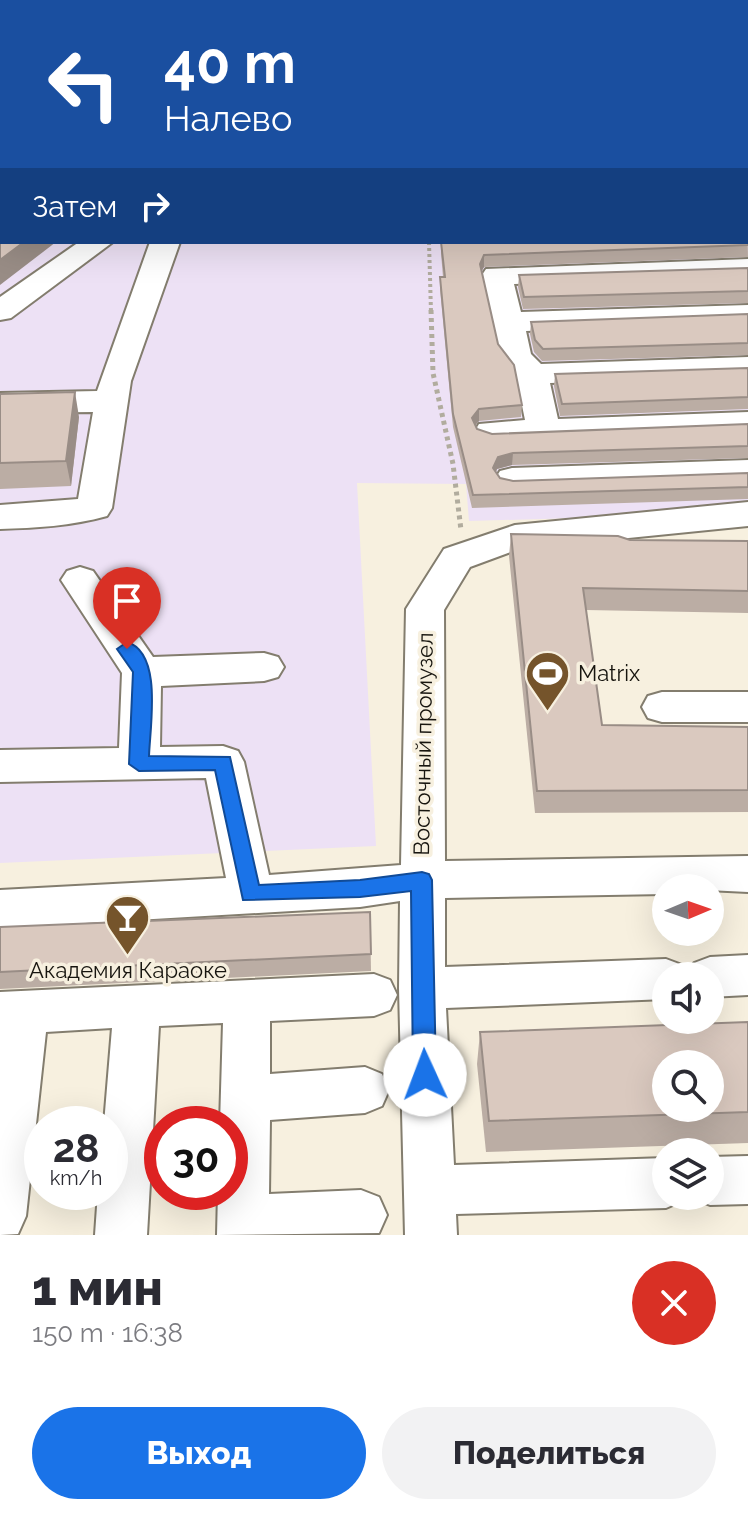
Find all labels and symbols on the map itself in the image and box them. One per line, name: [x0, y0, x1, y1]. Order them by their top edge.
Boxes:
pin: [93, 567, 161, 649]
street label: Восточный промузел: [408, 632, 438, 856]
sports icon: Matrix: [523, 649, 571, 712]
place label: Matrix: [578, 660, 640, 686]
north arrow: [652, 874, 724, 946]
bar icon: Академия Караоке: [104, 893, 152, 956]
place label: Академия Караоке: [29, 957, 227, 983]
position arrow: [383, 1033, 467, 1117]
speed limit sign: 30: [144, 1106, 248, 1210]

